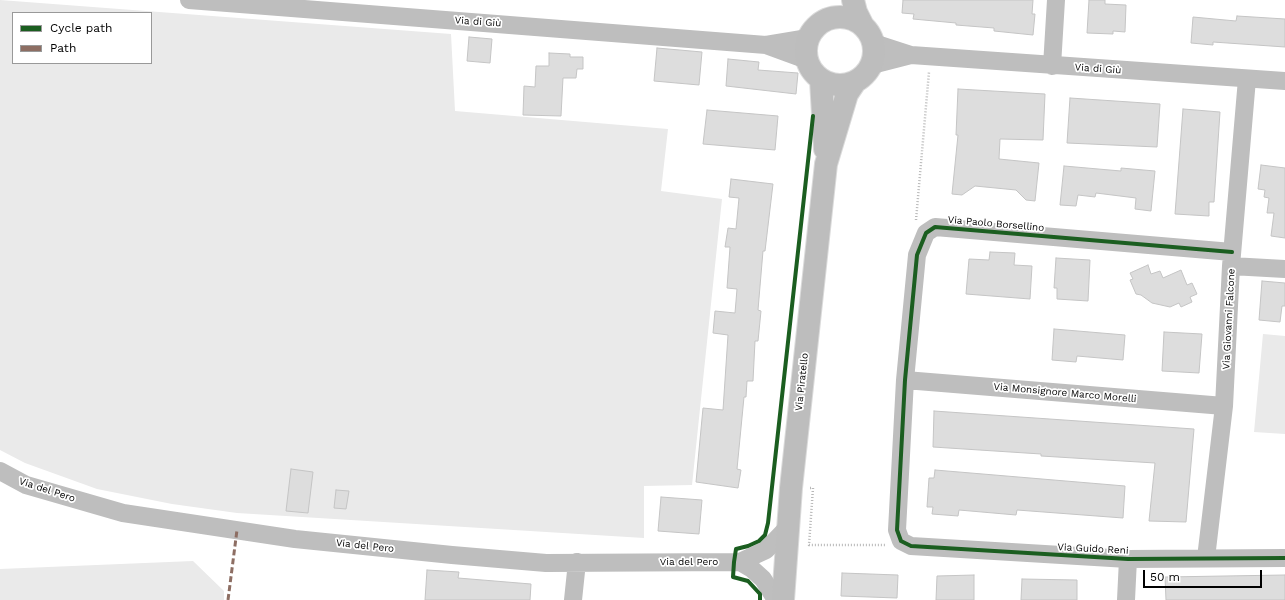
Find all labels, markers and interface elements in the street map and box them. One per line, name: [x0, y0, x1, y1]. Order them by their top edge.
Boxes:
legend: [12, 12, 152, 64]
street label: Via di Giù: [454, 14, 502, 30]
text: Cycle path: [50, 21, 112, 35]
text: Path: [50, 41, 76, 55]
street label: Via di Giù: [1074, 61, 1122, 77]
street label: Via Paolo Borsellino: [947, 214, 1045, 234]
street label: Via Giovanni Falcone: [1220, 268, 1238, 370]
street label: Via Piratello: [793, 352, 811, 412]
street label: Via Monsignore Marco Morelli: [993, 381, 1137, 405]
street label: Via del Pero: [17, 475, 77, 505]
street label: Via del Pero: [335, 537, 395, 555]
street label: Via Guido Reni: [1057, 541, 1129, 557]
street label: Via del Pero: [660, 556, 718, 568]
scale bar: [1145, 562, 1264, 588]
text: 50 m: [1150, 570, 1180, 584]

